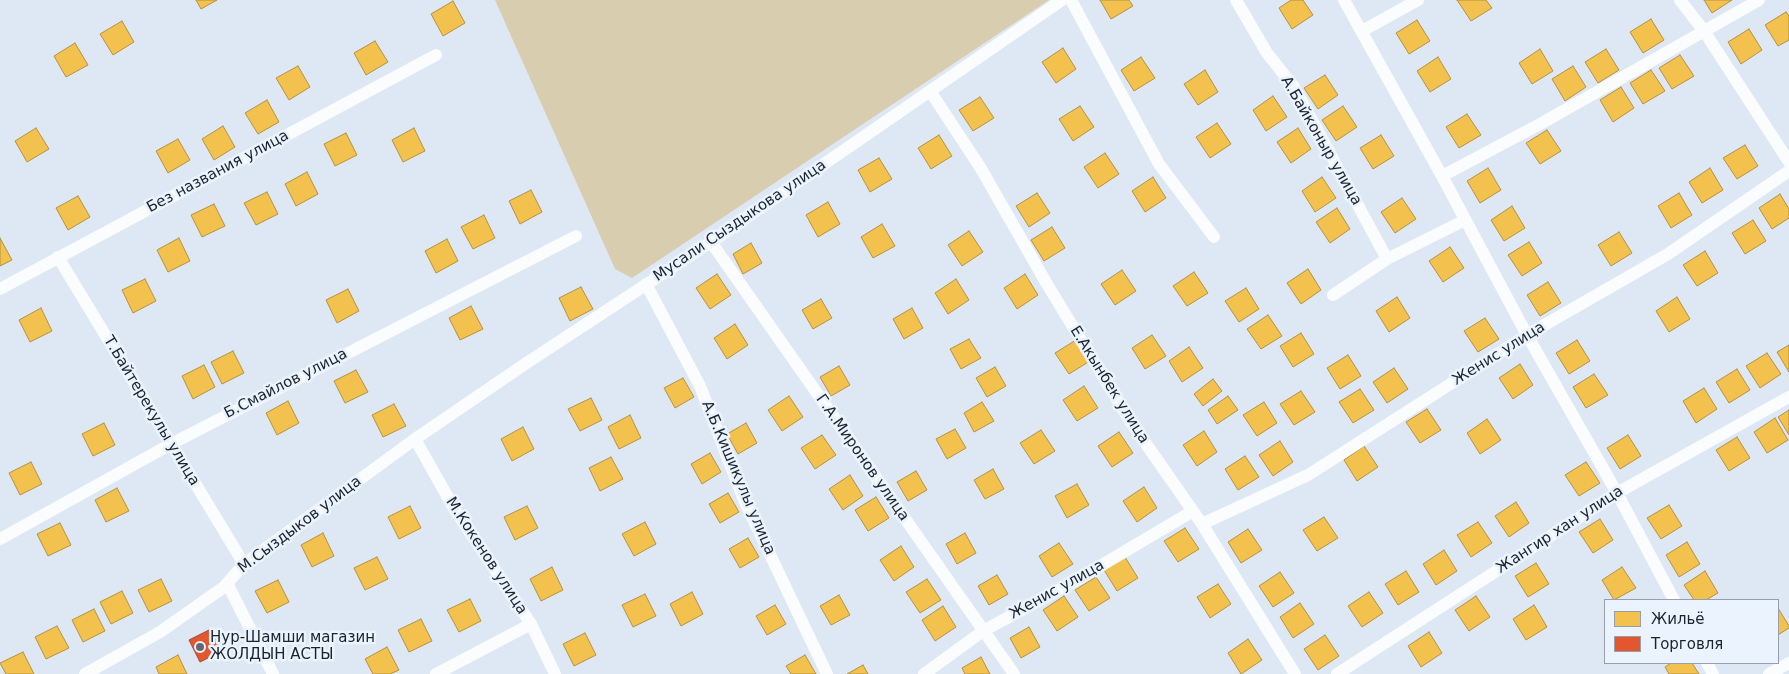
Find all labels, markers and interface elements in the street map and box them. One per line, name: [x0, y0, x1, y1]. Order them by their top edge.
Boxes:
street label: А.Байконыр улица: [1277, 73, 1365, 209]
street label: Без названия улица: [144, 127, 292, 217]
street label: Мусали Сыздыкова улица: [650, 156, 830, 286]
street label: Женис улица: [1449, 318, 1549, 390]
street label: Е.Акынбек улица: [1066, 323, 1152, 447]
street label: Т.Байтерекулы улица: [99, 333, 203, 489]
street label: Б.Смайлов улица: [221, 345, 351, 423]
street label: Г.А.Миронов улица: [811, 391, 913, 525]
street label: А.Б.Кишикулы улица: [697, 398, 779, 558]
street label: М.Сыздыков улица: [235, 473, 365, 577]
street label: Жангир хан улица: [1493, 482, 1627, 578]
street label: М.Кокенов улица: [441, 494, 531, 618]
street label: Женис улица: [1006, 557, 1108, 623]
legend: [1604, 599, 1779, 664]
text: Жильё: [1651, 610, 1705, 628]
place label: Нур-Шамши магазин ЖОЛДЫН АСТЫ: [210, 629, 375, 664]
text: Торговля: [1651, 635, 1723, 653]
marker: Нур-Шамши магазин ЖОЛДЫН АСТЫ: [194, 641, 206, 653]

